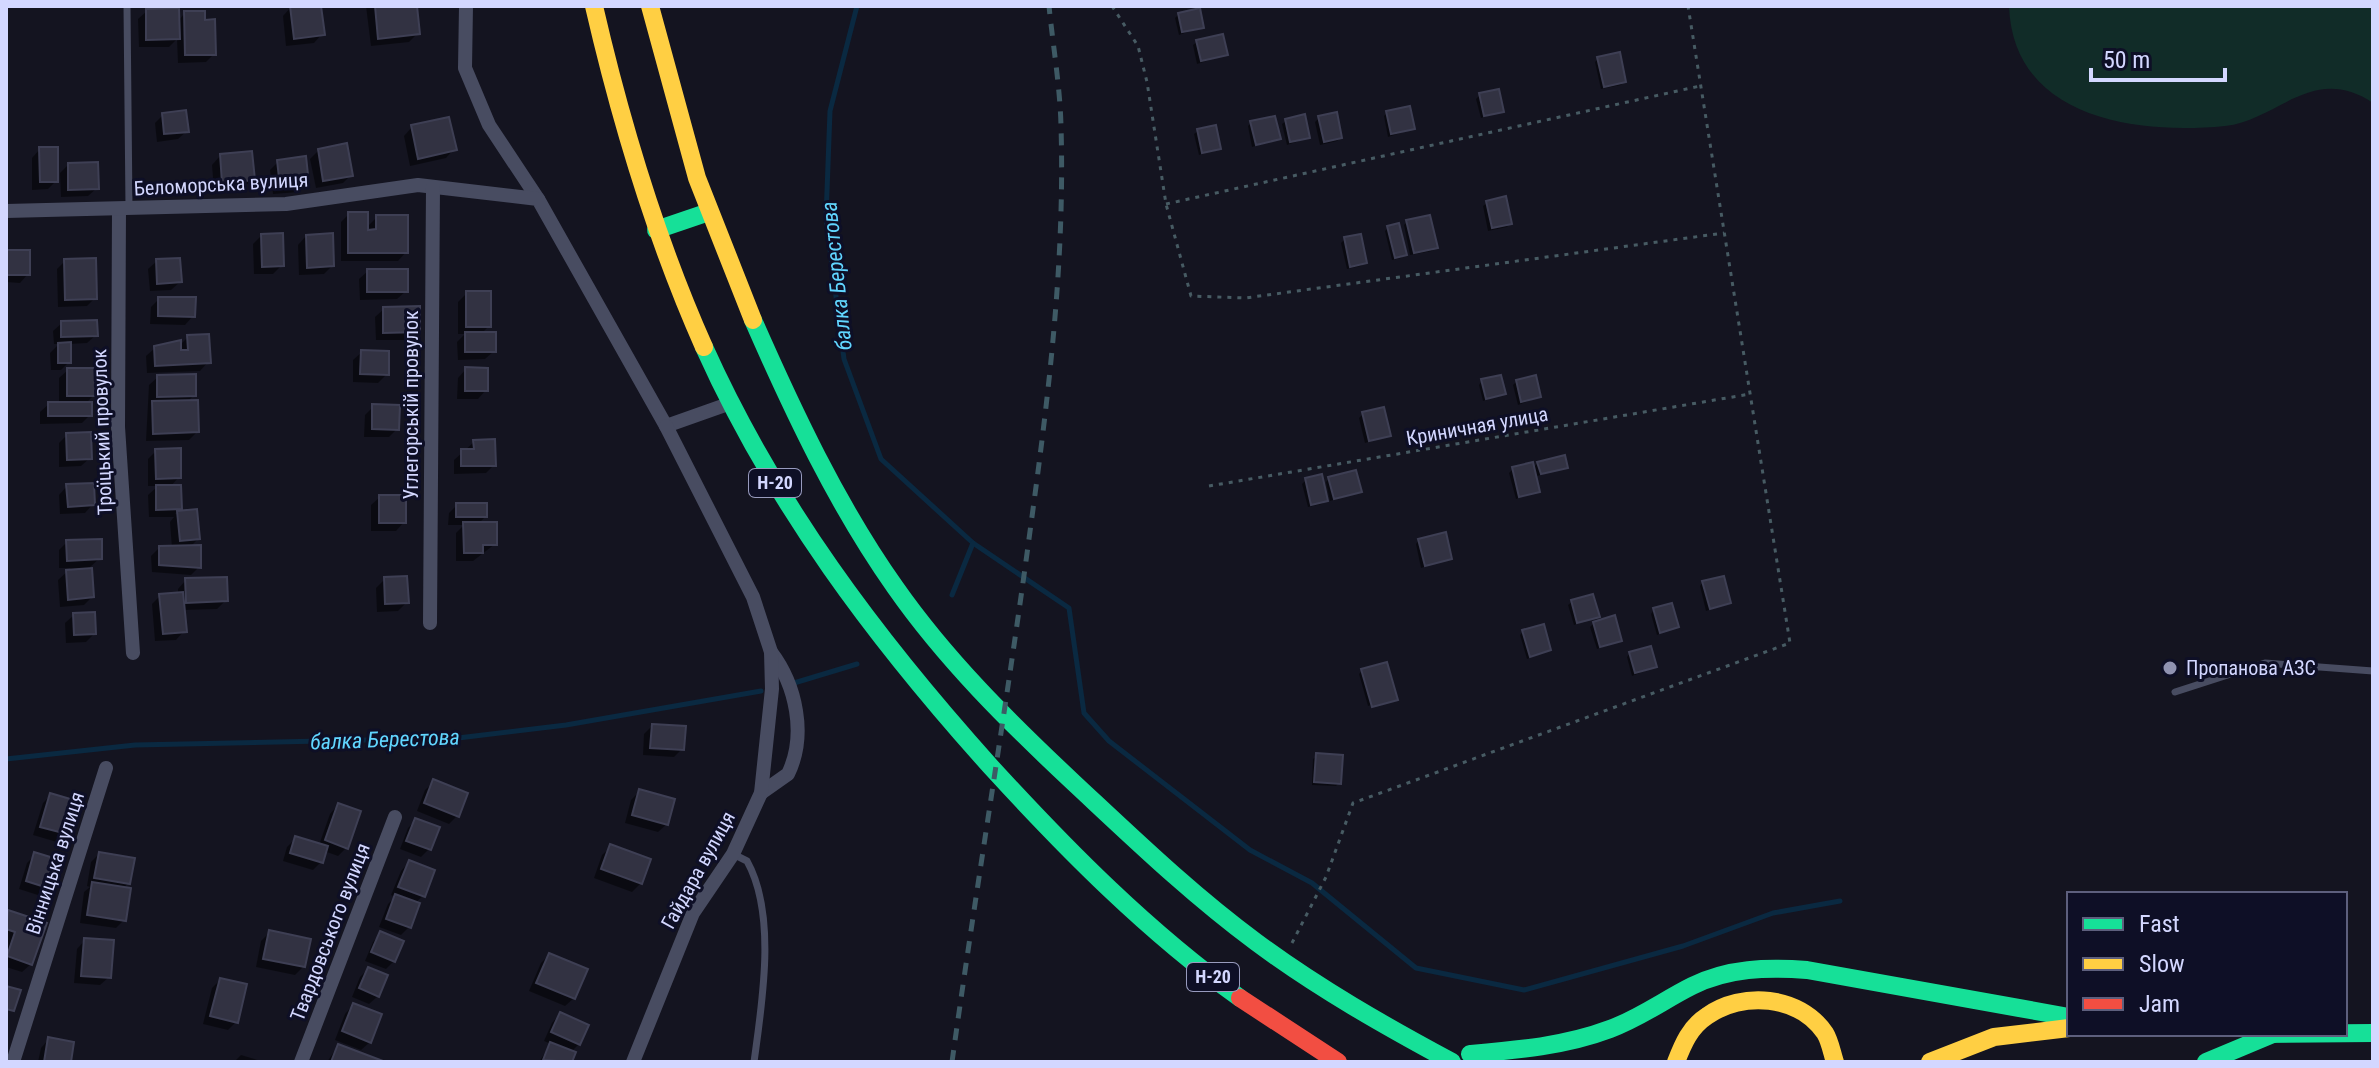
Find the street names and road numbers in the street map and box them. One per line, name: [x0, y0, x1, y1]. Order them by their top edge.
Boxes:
street label: Беломорська вулиця: [133, 167, 309, 201]
street label: Углегорськiй провулок: [399, 310, 423, 500]
street label: Троїцький провулок: [87, 348, 117, 516]
street label: Криничная улица: [1404, 402, 1550, 450]
road number: Н-20: [749, 469, 801, 497]
street label: Вінницька вулиця: [21, 789, 89, 937]
street label: Гайдара вулиця: [656, 807, 740, 933]
street label: Твардовського вулиця: [285, 840, 375, 1024]
road number: Н-20: [1187, 963, 1239, 991]

